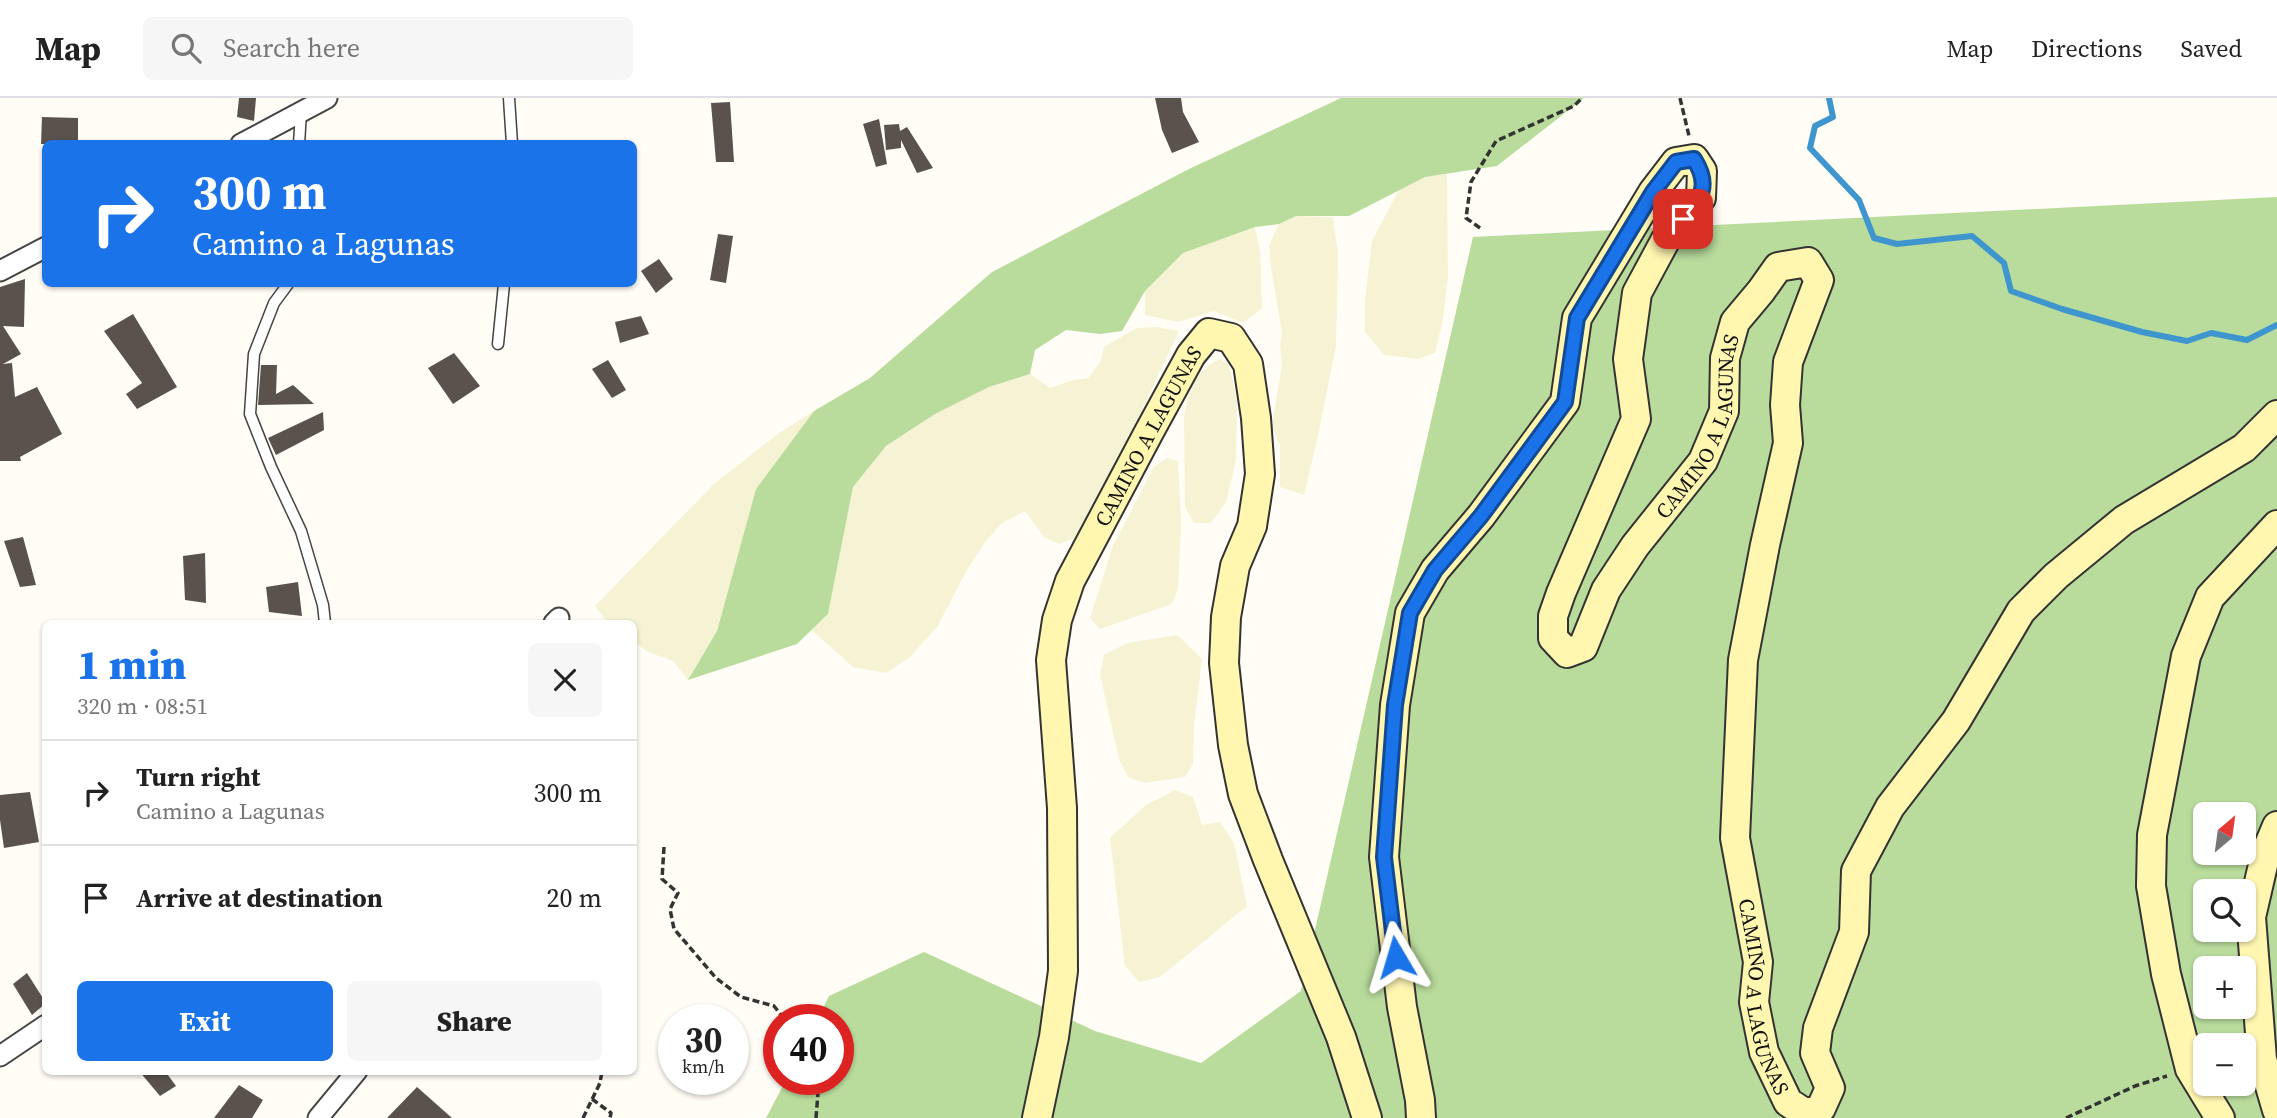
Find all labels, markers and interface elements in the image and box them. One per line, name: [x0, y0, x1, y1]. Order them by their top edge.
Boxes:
search box: [143, 17, 633, 80]
text: Map: [35, 26, 101, 71]
icon: search: [167, 29, 205, 67]
text: Search here: [223, 30, 360, 66]
text: Map: [1946, 32, 1993, 65]
text: Directions: [2031, 32, 2142, 65]
text: Saved: [2180, 32, 2242, 65]
text: 300 m: [192, 158, 327, 225]
icon: right: [77, 168, 168, 259]
pin: [1653, 189, 1713, 249]
icon: arrive: [1664, 200, 1702, 238]
text: Camino a Lagunas: [192, 222, 455, 266]
street label: CAMINO A LAGUNAS: [1648, 330, 1746, 524]
street label: CAMINO A LAGUNAS: [1087, 339, 1208, 531]
text: 1 min: [77, 635, 187, 693]
button: close: [528, 643, 602, 717]
text: 320 m · 08:51: [77, 690, 208, 722]
text: Turn right: [136, 759, 260, 795]
icon: right: [77, 774, 115, 812]
text: 300 m: [534, 775, 602, 811]
text: Camino a Lagunas: [136, 795, 325, 827]
north arrow: [2193, 802, 2256, 864]
map controls: [2193, 802, 2256, 1096]
icon: arrive: [77, 879, 115, 917]
button: search: [2193, 879, 2256, 942]
text: Arrive at destination: [136, 880, 383, 916]
text: 20 m: [547, 880, 602, 916]
street label: CAMINO A LAGUNAS: [1732, 896, 1797, 1100]
position arrow: [1359, 920, 1433, 994]
button: +: [2193, 956, 2256, 1019]
button: Exit: [77, 981, 333, 1061]
button: Share: [347, 981, 602, 1061]
speed limit sign: 40: [763, 1004, 854, 1095]
text: 30: [685, 1016, 722, 1064]
button: −: [2193, 1033, 2256, 1096]
text: km/h: [682, 1054, 725, 1079]

